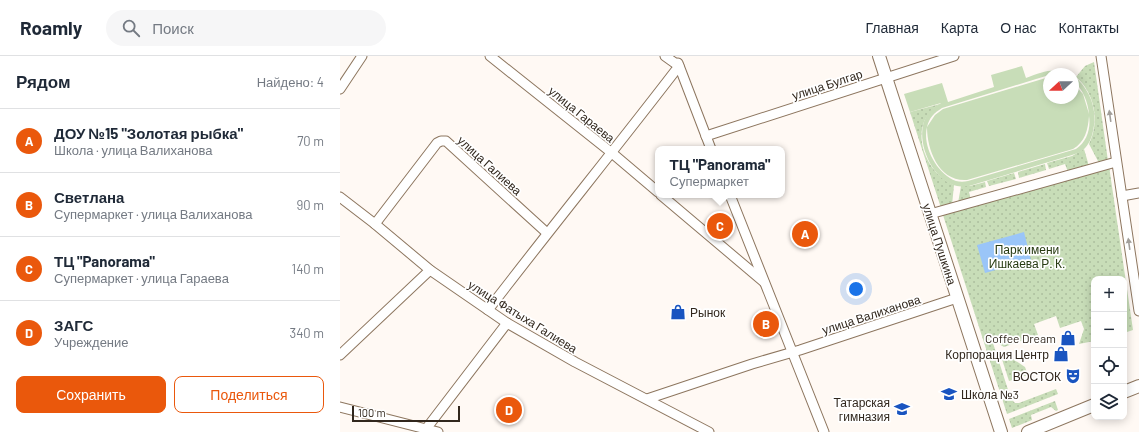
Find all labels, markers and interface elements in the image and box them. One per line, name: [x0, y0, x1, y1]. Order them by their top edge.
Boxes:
search box: [106, 10, 386, 46]
text: Roamly: [20, 16, 82, 39]
icon: search: [120, 17, 142, 39]
text: Поиск: [152, 19, 194, 37]
text: Главная: [866, 19, 919, 36]
text: Карта: [941, 19, 978, 36]
text: О нас: [1000, 19, 1037, 36]
text: Контакты: [1059, 19, 1119, 36]
street label: улица Булгар: [790, 66, 865, 103]
north arrow: [1043, 68, 1079, 104]
text: Рядом: [16, 71, 71, 91]
text: Найдено: 4: [257, 74, 324, 90]
street label: улица Гараева: [546, 83, 618, 146]
one-way arrow: [1107, 110, 1113, 122]
text: ДОУ №15 "Золотая рыбка": [54, 124, 243, 142]
text: A: [25, 133, 33, 149]
text: 70 m: [297, 133, 324, 149]
street label: улица Галиева: [454, 133, 525, 198]
text: Школа · улица Валиханова: [54, 142, 213, 158]
popup: [655, 146, 785, 198]
text: ТЦ "Panorama": [670, 155, 770, 173]
text: Супермаркет: [670, 173, 749, 189]
text: Светлана: [54, 188, 124, 206]
text: B: [25, 197, 33, 213]
text: 90 m: [297, 197, 324, 213]
street label: улица Пушкина: [919, 201, 960, 287]
text: Супермаркет · улица Валиханова: [54, 206, 252, 222]
pin: C: [707, 211, 733, 241]
pin: A: [792, 219, 818, 249]
one-way arrow: [1126, 238, 1132, 250]
park label: Парк имени Ишкаева Р. К.: [989, 242, 1065, 270]
text: ТЦ "Panorama": [54, 252, 155, 270]
text: C: [25, 261, 33, 277]
text: 140 m: [292, 261, 324, 277]
text: Супермаркет · улица Гараева: [54, 270, 229, 286]
map controls: [1091, 276, 1127, 420]
button: +: [1091, 276, 1127, 312]
street label: улица Фатыха Галиева: [465, 277, 580, 356]
your location: [846, 279, 866, 299]
street label: улица Валиханова: [820, 291, 923, 337]
shop icon: Рынок: [669, 303, 687, 321]
place label: Рынок: [690, 305, 726, 319]
pin: B: [753, 309, 779, 339]
button: −: [1091, 312, 1127, 348]
text: ЗАГС: [54, 316, 93, 334]
text: D: [25, 325, 33, 341]
text: 340 m: [289, 325, 324, 341]
shop icon: Coffee Dream: [1059, 329, 1077, 347]
place label: Coffee Dream: [985, 331, 1056, 345]
text: Учреждение: [54, 334, 129, 350]
shop icon: Корпорация Центр: [1052, 345, 1070, 363]
place label: Корпорация Центр: [945, 347, 1049, 362]
button: locate: [1091, 348, 1127, 384]
theatre icon: ВОСТОК: [1064, 367, 1082, 385]
place label: ВОСТОК: [1013, 369, 1061, 383]
button: Сохранить: [16, 376, 166, 413]
button: Поделиться: [174, 376, 324, 413]
button: layers: [1091, 384, 1127, 420]
school or university icon: Школа №3: [940, 385, 958, 403]
place label: Школа №3: [961, 387, 1019, 401]
pin: D: [496, 395, 522, 425]
place label: Татарская гимназия: [833, 395, 890, 423]
school or university icon: Татарская гимназия: [893, 400, 911, 418]
scale bar: [352, 404, 460, 423]
text: 100 m: [358, 406, 386, 419]

